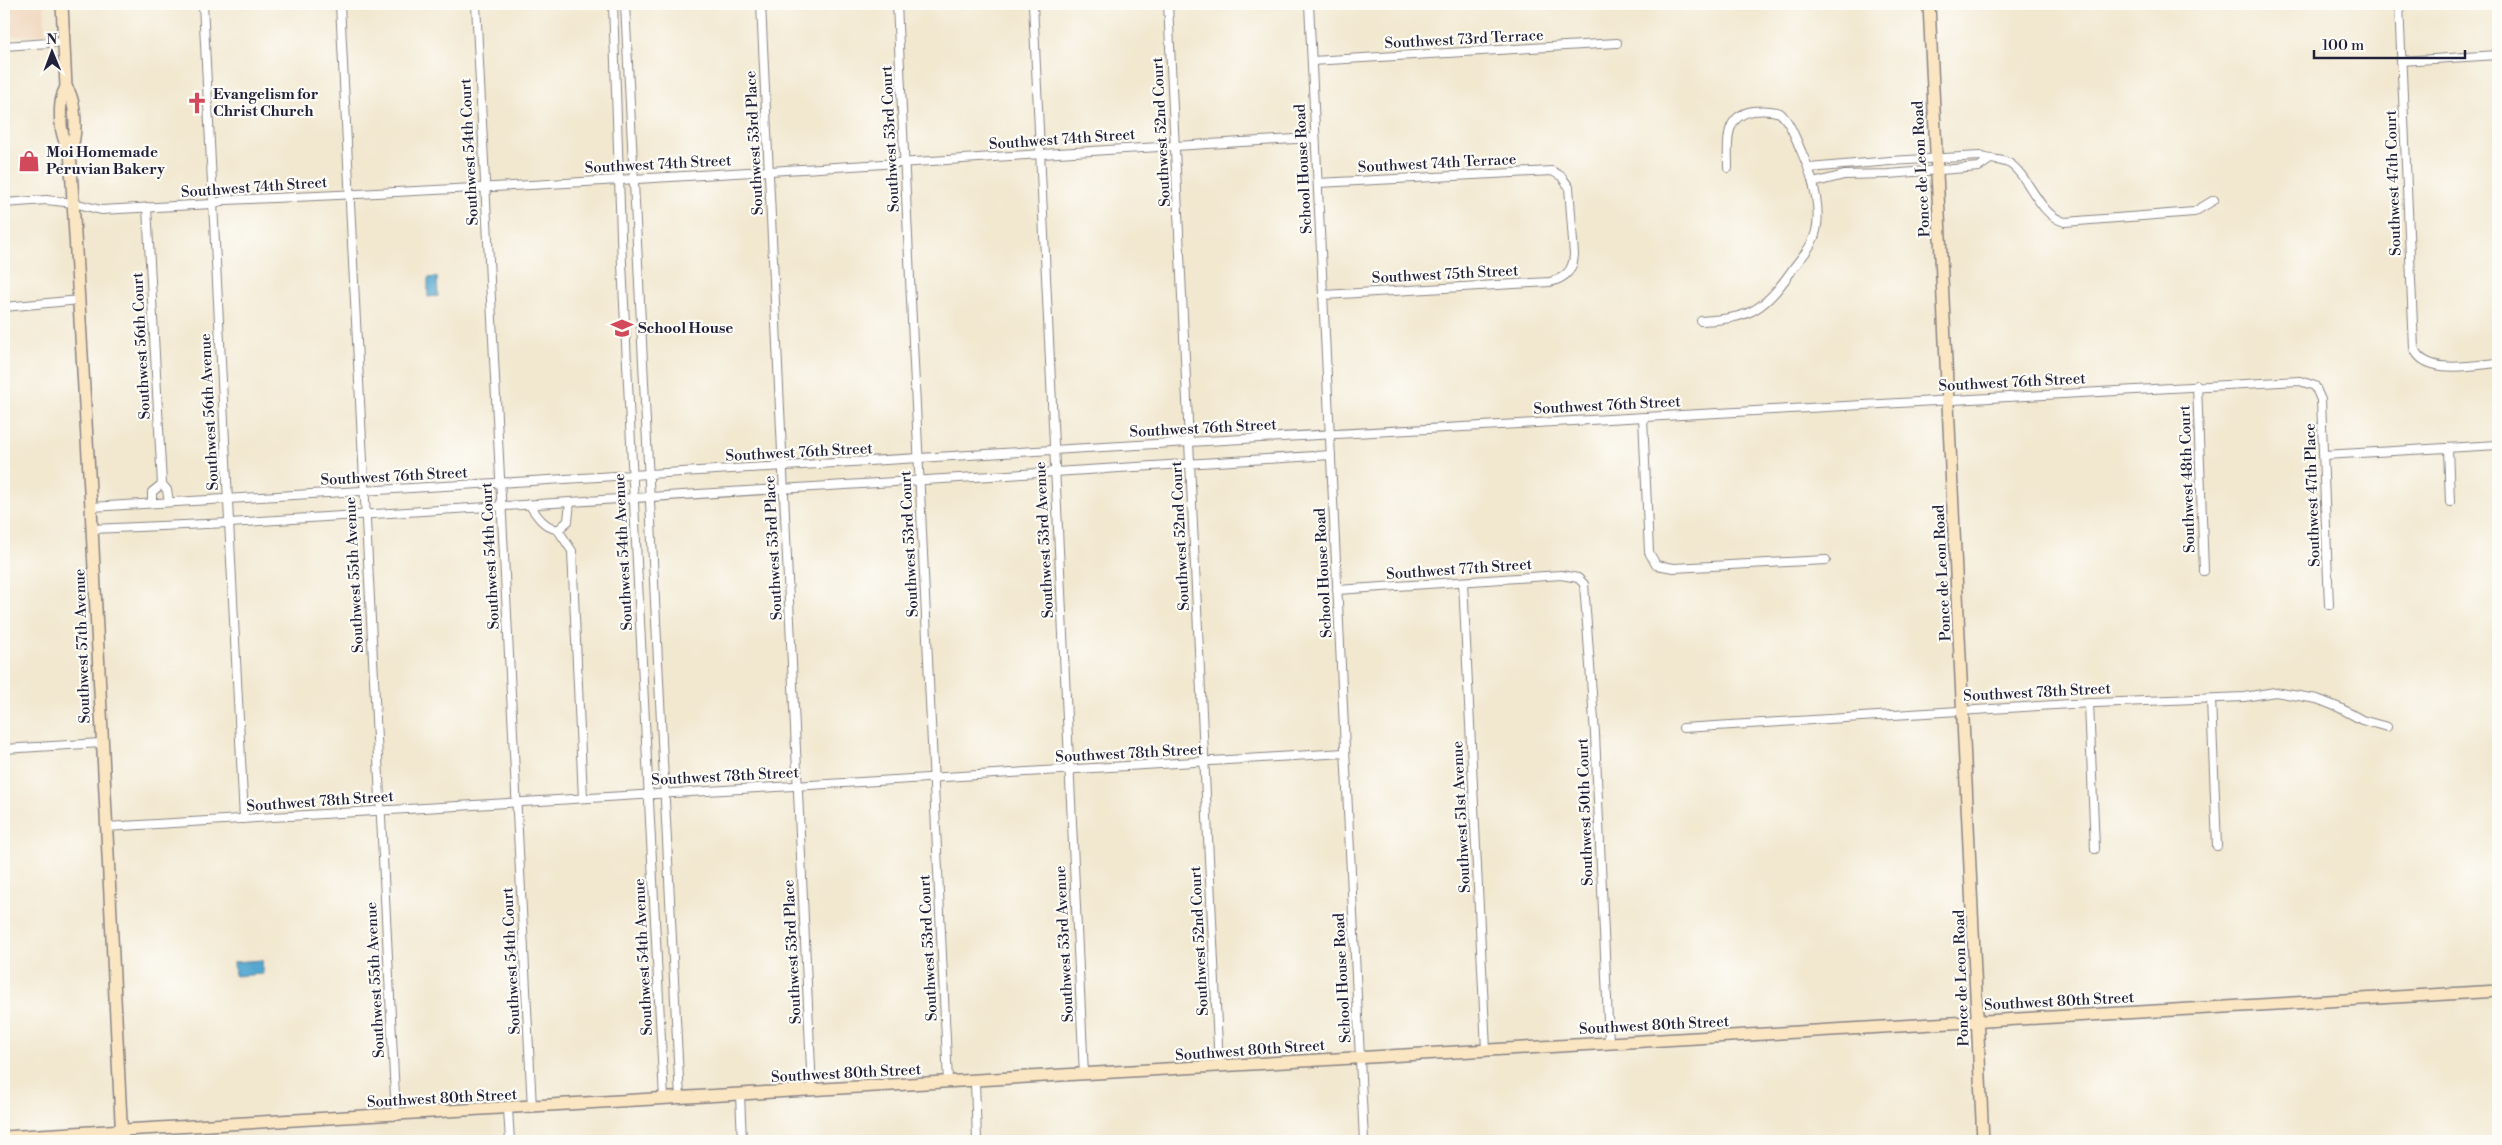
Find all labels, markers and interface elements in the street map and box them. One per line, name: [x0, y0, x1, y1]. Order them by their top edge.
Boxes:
street label: Southwest 73rd Terrace: [1384, 26, 1544, 53]
north arrow: [28, 28, 78, 78]
scale bar: [2314, 28, 2466, 60]
text: N: [46, 31, 57, 49]
text: 100 m: [2322, 36, 2364, 55]
street label: Southwest 52nd Court: [1148, 56, 1175, 207]
street label: Southwest 53rd Court: [877, 64, 904, 213]
street label: Southwest 53rd Place: [741, 70, 768, 216]
street label: Southwest 54th Court: [456, 77, 483, 226]
place label: Evangelism for Christ Church: [213, 85, 319, 121]
church icon: Evangelism for Christ Church: [184, 90, 210, 116]
street label: Ponce de Leon Road: [1908, 100, 1935, 238]
street label: School House Road: [1291, 103, 1316, 235]
street label: Southwest 47th Court: [2381, 109, 2406, 256]
street label: Southwest 74th Street: [988, 125, 1137, 154]
place label: Moi Homemade Peruvian Bakery: [46, 143, 165, 179]
shop icon: Moi Homemade Peruvian Bakery: [16, 148, 42, 174]
street label: Southwest 74th Terrace: [1357, 150, 1517, 177]
street label: Southwest 74th Street: [584, 151, 732, 178]
street label: Southwest 74th Street: [180, 173, 329, 202]
street label: Southwest 75th Street: [1371, 261, 1519, 288]
street label: Southwest 56th Court: [128, 271, 155, 420]
school or university icon: School House: [609, 315, 635, 341]
place label: School House: [638, 319, 733, 338]
street label: Southwest 56th Avenue: [196, 333, 223, 491]
street label: Southwest 76th Street: [1938, 369, 2087, 396]
street label: Southwest 76th Street: [1533, 392, 1682, 419]
street label: Southwest 48th Court: [2175, 404, 2200, 553]
street label: Southwest 76th Street: [1129, 415, 1278, 442]
street label: Southwest 47th Place: [2300, 423, 2325, 567]
street label: Southwest 76th Street: [725, 439, 874, 466]
street label: Southwest 52nd Court: [1167, 460, 1194, 611]
street label: Southwest 53rd Avenue: [1031, 461, 1058, 619]
street label: Southwest 76th Street: [320, 463, 469, 490]
street label: Southwest 53rd Court: [896, 469, 923, 618]
street label: Southwest 54th Avenue: [610, 473, 637, 631]
street label: Southwest 53rd Place: [760, 475, 787, 621]
street label: Southwest 54th Court: [477, 481, 504, 630]
street label: Southwest 55th Avenue: [341, 496, 368, 654]
street label: Ponce de Leon Road: [1929, 504, 1956, 642]
street label: School House Road: [1311, 507, 1336, 639]
street label: Southwest 77th Street: [1385, 555, 1533, 584]
street label: Southwest 57th Avenue: [70, 568, 95, 724]
street label: Southwest 78th Street: [1963, 679, 2112, 706]
street label: Southwest 50th Court: [1573, 737, 1598, 886]
street label: Southwest 78th Street: [1055, 740, 1204, 767]
street label: Southwest 51st Avenue: [1448, 741, 1475, 893]
street label: Southwest 78th Street: [651, 763, 800, 790]
street label: Southwest 78th Street: [246, 787, 395, 816]
street label: Southwest 53rd Avenue: [1051, 865, 1078, 1023]
street label: Southwest 52nd Court: [1186, 865, 1213, 1016]
street label: Southwest 53rd Court: [915, 873, 942, 1022]
street label: Southwest 54th Avenue: [630, 878, 657, 1036]
street label: Southwest 53rd Place: [779, 879, 806, 1025]
street label: Southwest 54th Court: [498, 886, 525, 1035]
street label: Southwest 55th Avenue: [362, 901, 389, 1059]
street label: Ponce de Leon Road: [1950, 909, 1973, 1047]
street label: School House Road: [1330, 912, 1355, 1044]
street label: Southwest 80th Street: [1983, 988, 2135, 1015]
street label: Southwest 80th Street: [1578, 1012, 1730, 1039]
street label: Southwest 80th Street: [1174, 1036, 1326, 1065]
street label: Southwest 80th Street: [770, 1060, 922, 1087]
street label: Southwest 80th Street: [366, 1085, 518, 1112]

